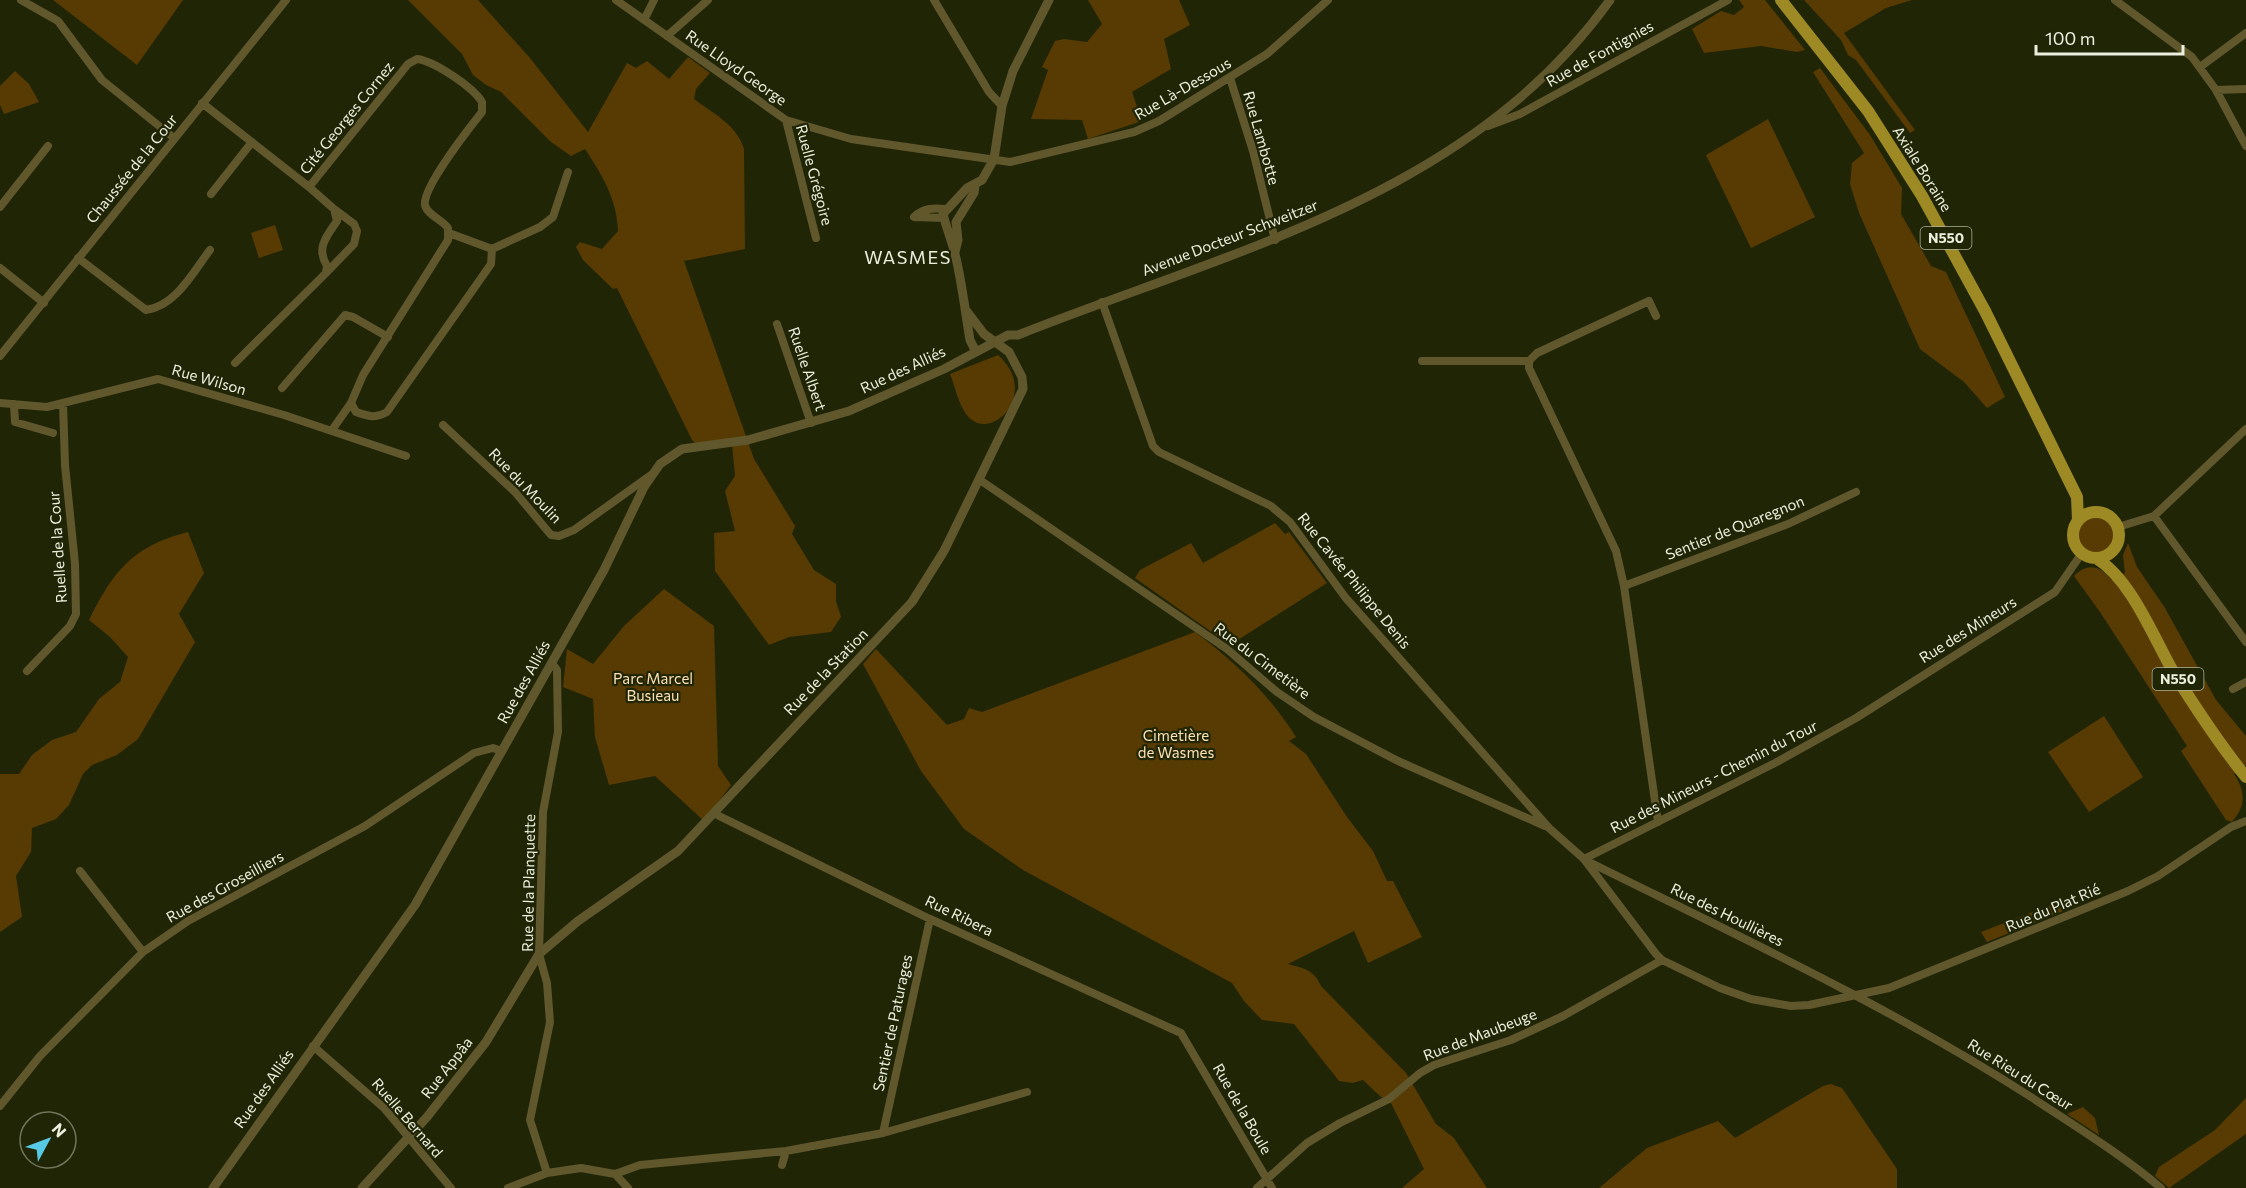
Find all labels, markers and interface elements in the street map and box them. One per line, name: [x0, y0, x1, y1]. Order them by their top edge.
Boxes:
street label: Rue de Fontignies: [1543, 16, 1656, 90]
scale bar: [2036, 18, 2183, 56]
street label: Rue Lloyd George: [683, 26, 791, 109]
text: 100 m: [2045, 27, 2095, 49]
street label: Rue Là-Dessous: [1131, 53, 1234, 123]
street label: Cité Georges Cornez: [295, 57, 397, 177]
street label: Rue Lambotte: [1240, 89, 1284, 187]
street label: Chaussée de la Cour: [82, 110, 181, 226]
street label: Ruelle Grégoire: [793, 122, 837, 227]
street label: Axiale Boraine: [1889, 122, 1956, 215]
street label: Avenue Docteur Schweitzer: [1139, 195, 1320, 279]
road number: N550: [1920, 227, 1972, 249]
district label: WASMES: [864, 246, 952, 268]
street label: Ruelle Albert: [785, 324, 831, 413]
street label: Rue des Alliés: [857, 341, 948, 397]
street label: Rue Wilson: [170, 360, 249, 398]
street label: Rue du Moulin: [486, 444, 566, 526]
street label: Ruelle de la Cour: [44, 490, 70, 604]
street label: Sentier de Quaregnon: [1663, 491, 1807, 563]
street label: Rue Cavée Philippe Denis: [1294, 509, 1415, 652]
street label: Rue des Mineurs: [1916, 592, 2019, 666]
street label: Rue du Cimetière: [1211, 618, 1314, 702]
street label: Rue de la Station: [779, 624, 871, 718]
street label: Rue des Alliés: [493, 637, 553, 726]
road number: N550: [2152, 668, 2204, 690]
park label: Parc Marcel Busieau: [613, 669, 693, 704]
street label: Rue des Mineurs - Chemin du Tour: [1607, 716, 1820, 836]
park label: Cimetière de Wasmes: [1138, 726, 1214, 761]
street label: Rue de la Planquette: [518, 814, 538, 952]
street label: Rue des Groseilliers: [163, 846, 287, 926]
street label: Rue des Houllières: [1668, 879, 1787, 949]
street label: Rue du Plat Rié: [2003, 879, 2103, 935]
street label: Rue Ribera: [922, 891, 996, 939]
street label: Sentier de Paturages: [869, 952, 915, 1093]
street label: Rue de Maubeuge: [1420, 1004, 1539, 1064]
street label: Rue Appâa: [417, 1033, 476, 1102]
street label: Rue Rieu du Cœur: [1965, 1035, 2076, 1114]
street label: Rue des Alliés: [229, 1045, 297, 1131]
street label: Rue de la Boule: [1210, 1060, 1276, 1157]
street label: Ruelle Bernard: [368, 1074, 447, 1161]
north arrow: [18, 1110, 78, 1170]
text: N: [49, 1119, 71, 1141]

